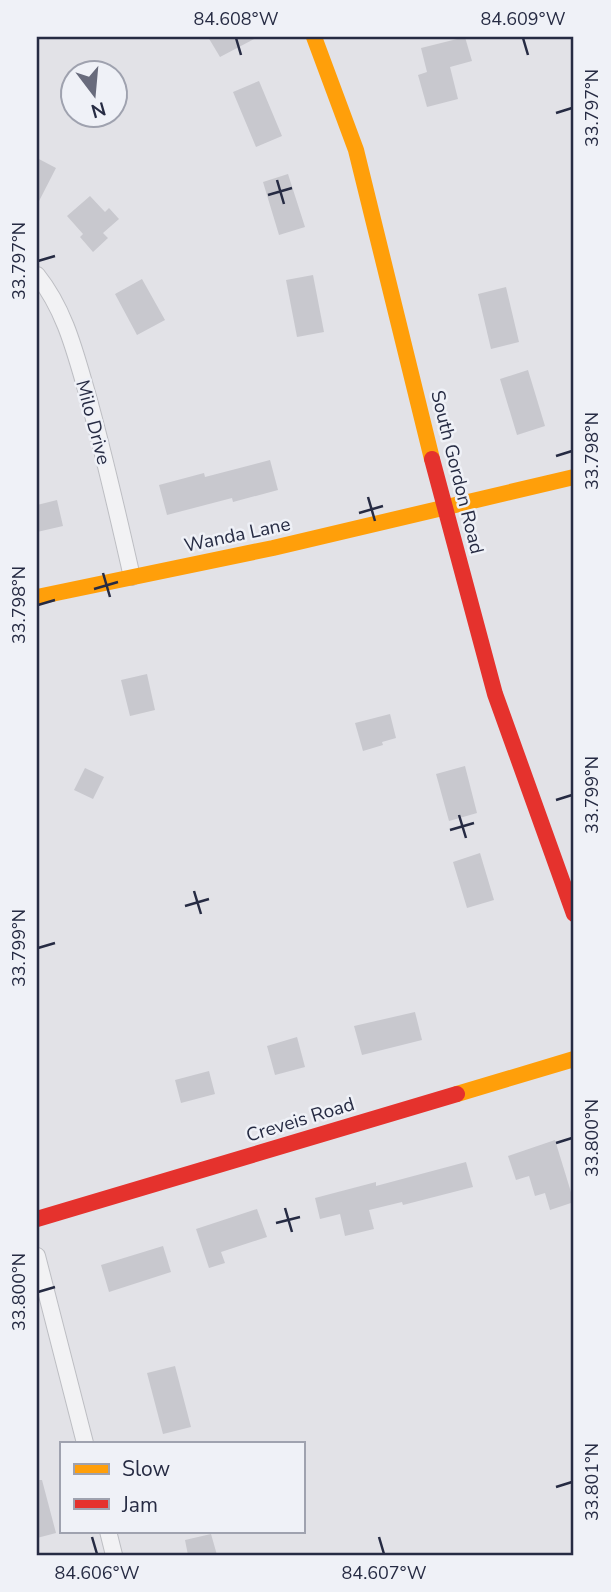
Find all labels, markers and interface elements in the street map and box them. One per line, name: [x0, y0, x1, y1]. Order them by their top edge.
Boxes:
text: 84.608°W: [194, 7, 279, 31]
text: 84.609°W: [481, 7, 566, 31]
north arrow: [60, 60, 130, 130]
text: 33.797°N: [580, 69, 604, 147]
text: N: [88, 95, 109, 124]
text: 33.797°N: [7, 222, 31, 300]
street label: Milo Drive: [69, 377, 117, 467]
street label: South Gordon Road: [424, 388, 490, 557]
text: 33.798°N: [580, 412, 604, 490]
street label: Wanda Lane: [182, 511, 293, 559]
text: 33.798°N: [7, 566, 31, 644]
text: 33.799°N: [580, 756, 604, 834]
text: 33.799°N: [7, 909, 31, 987]
street label: Creveis Road: [243, 1091, 358, 1149]
text: 33.800°N: [580, 1099, 604, 1177]
text: 33.800°N: [7, 1253, 31, 1331]
legend: [60, 1442, 304, 1532]
text: 33.801°N: [580, 1443, 604, 1521]
text: Slow: [122, 1455, 171, 1483]
text: Jam: [121, 1491, 158, 1519]
text: 84.606°W: [55, 1561, 140, 1585]
text: 84.607°W: [342, 1561, 427, 1585]

